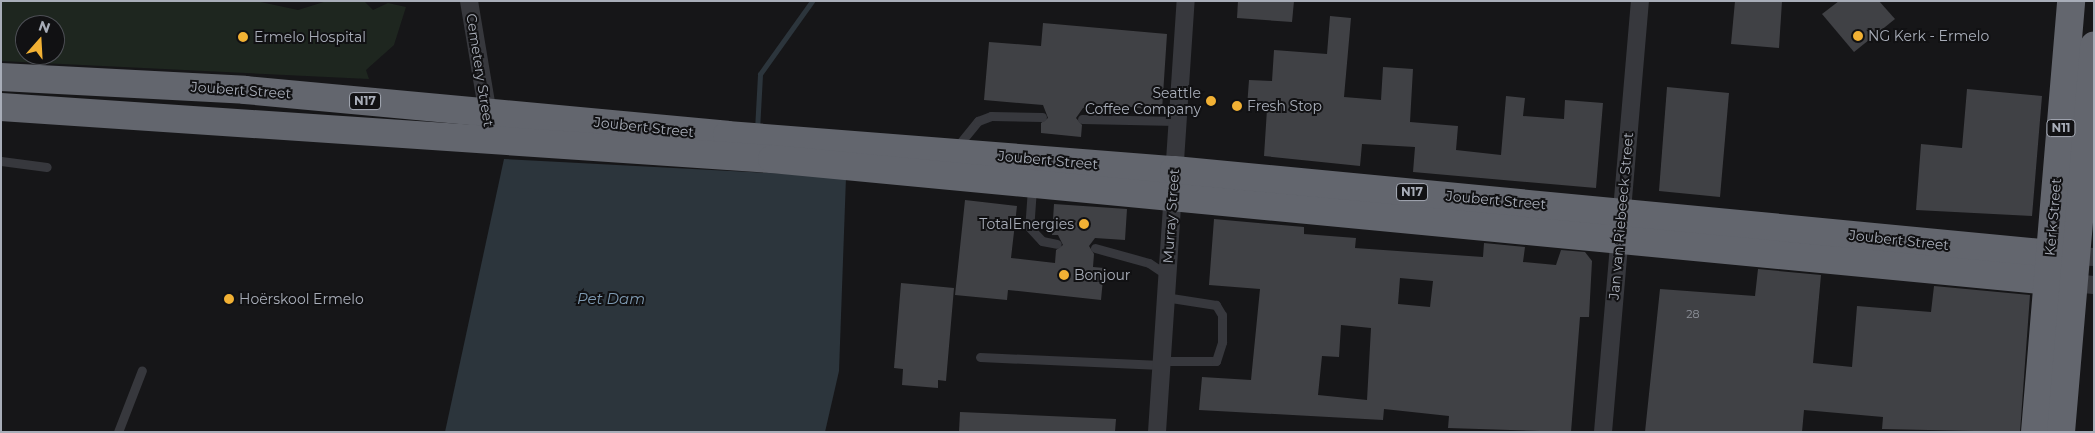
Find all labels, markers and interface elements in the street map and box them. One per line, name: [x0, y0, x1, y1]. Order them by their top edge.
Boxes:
street label: Cemetery Street: [463, 12, 497, 128]
north arrow: [15, 15, 65, 65]
text: N: [36, 16, 53, 37]
place label: NG Kerk - Ermelo: [1868, 28, 1989, 44]
place label: Ermelo Hospital: [254, 29, 366, 45]
marker: Ermelo Hospital: [236, 30, 250, 44]
marker: NG Kerk - Ermelo: [1852, 30, 1864, 42]
street label: Joubert Street: [190, 78, 292, 102]
place label: Seattle Coffee Company: [1085, 85, 1201, 118]
road number: N17: [349, 92, 381, 110]
marker: Seattle Coffee Company: [1205, 95, 1217, 107]
place label: Fresh Stop: [1247, 98, 1322, 114]
marker: Fresh Stop: [1231, 100, 1243, 112]
street label: Joubert Street: [593, 113, 695, 141]
road number: N11: [2046, 119, 2076, 138]
street label: Jan van Riebeeck Street: [1605, 132, 1637, 300]
street label: Joubert Street: [997, 147, 1099, 173]
street label: Murray Street: [1159, 168, 1183, 264]
street label: Kerk Street: [2041, 177, 2065, 257]
road number: N17: [1396, 182, 1428, 202]
street label: Joubert Street: [1445, 187, 1547, 213]
place label: TotalEnergies: [979, 216, 1074, 232]
marker: TotalEnergies: [1078, 218, 1090, 230]
street label: Joubert Street: [1848, 226, 1950, 254]
place label: Bonjour: [1074, 267, 1130, 283]
marker: Bonjour: [1058, 269, 1070, 281]
water label: Pet Dam: [577, 290, 645, 308]
place label: Hoërskool Ermelo: [239, 291, 364, 307]
marker: Hoërskool Ermelo: [223, 293, 235, 305]
house number: 28: [1686, 307, 1700, 321]

